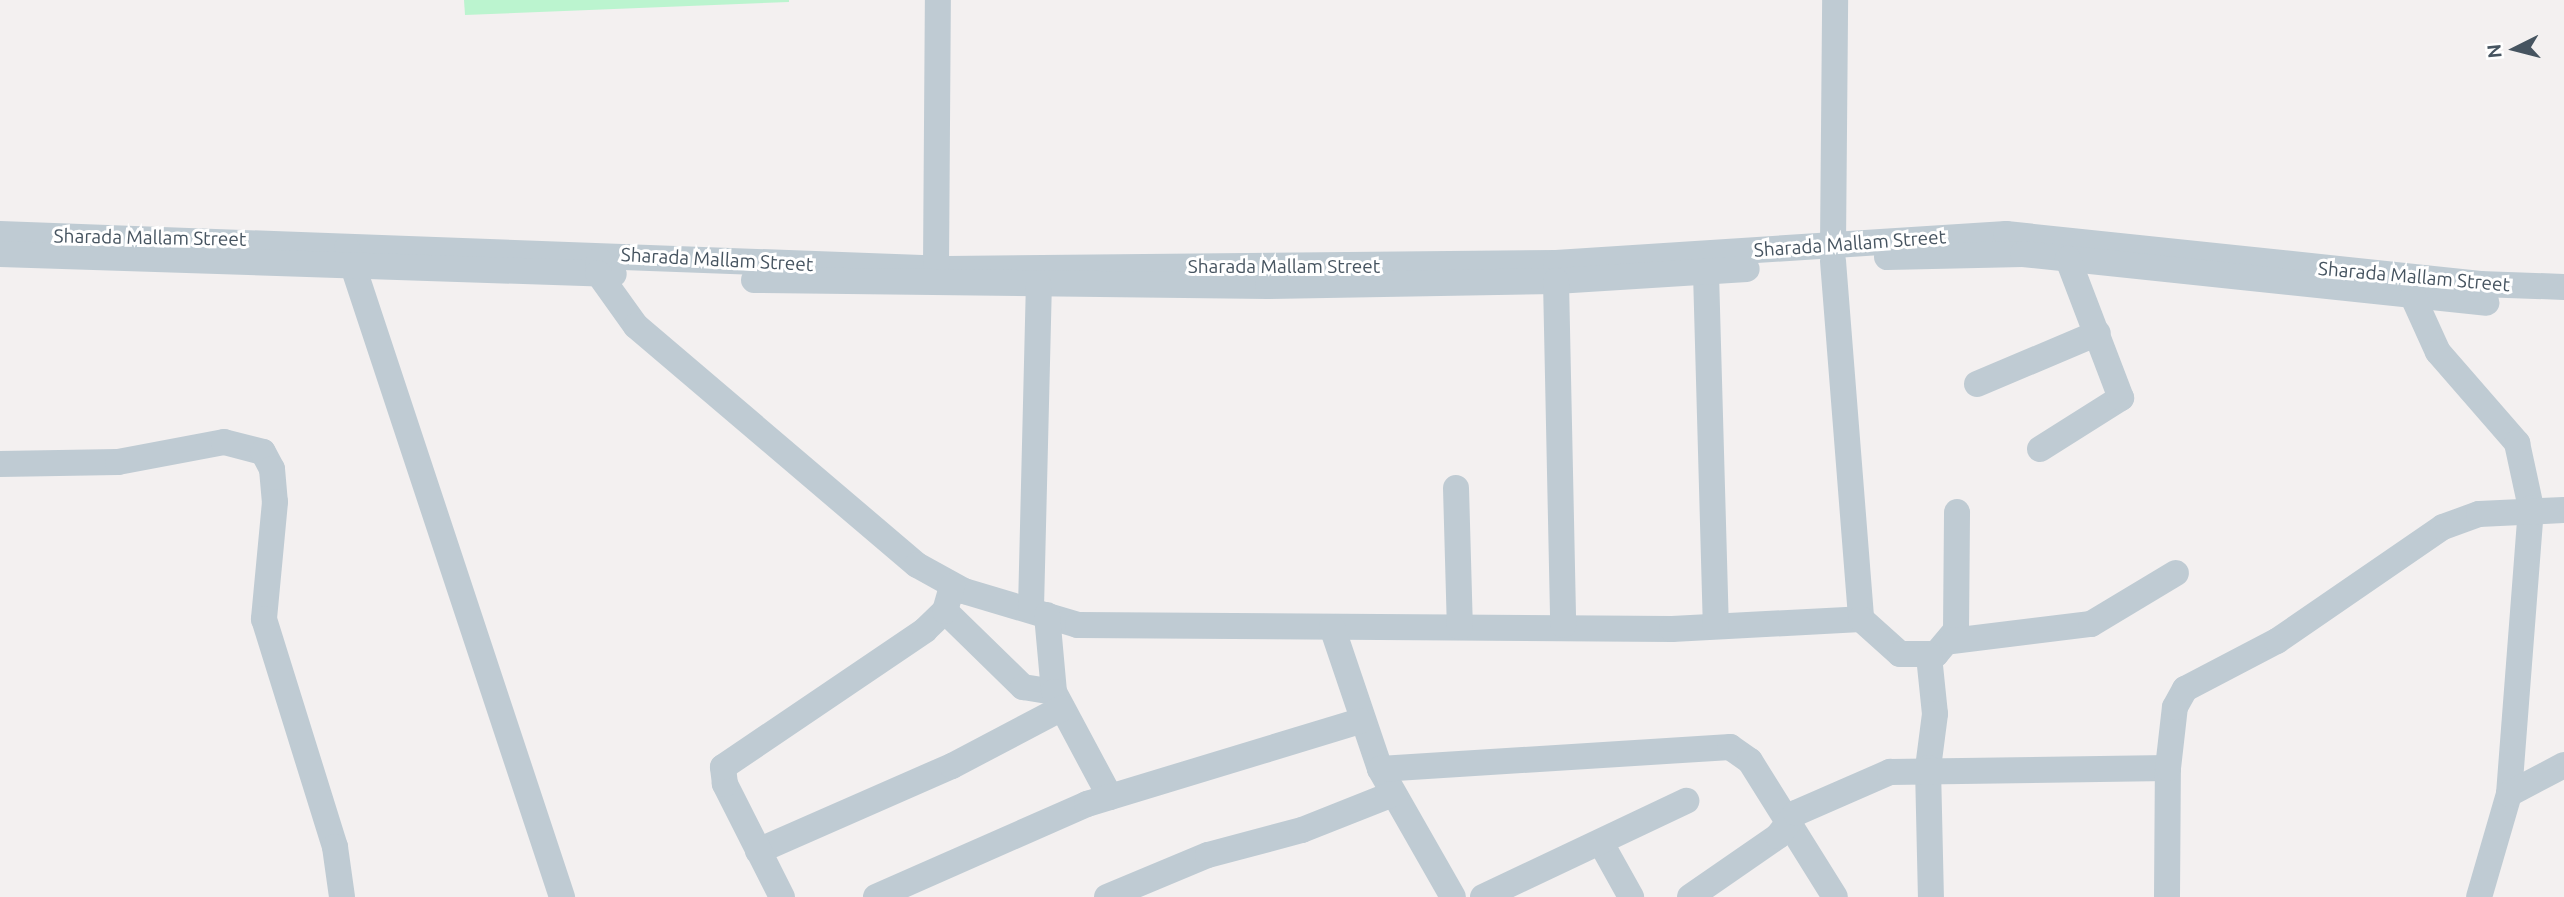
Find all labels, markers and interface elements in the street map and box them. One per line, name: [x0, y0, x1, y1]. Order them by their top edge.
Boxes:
north arrow: [2480, 14, 2550, 84]
text: N: [2482, 43, 2506, 59]
street label: Sharada Mallam Street: [54, 225, 246, 251]
street label: Sharada Mallam Street: [1753, 226, 1947, 262]
street label: Sharada Mallam Street: [620, 244, 814, 276]
street label: Sharada Mallam Street: [1188, 256, 1380, 278]
street label: Sharada Mallam Street: [2317, 257, 2511, 297]

